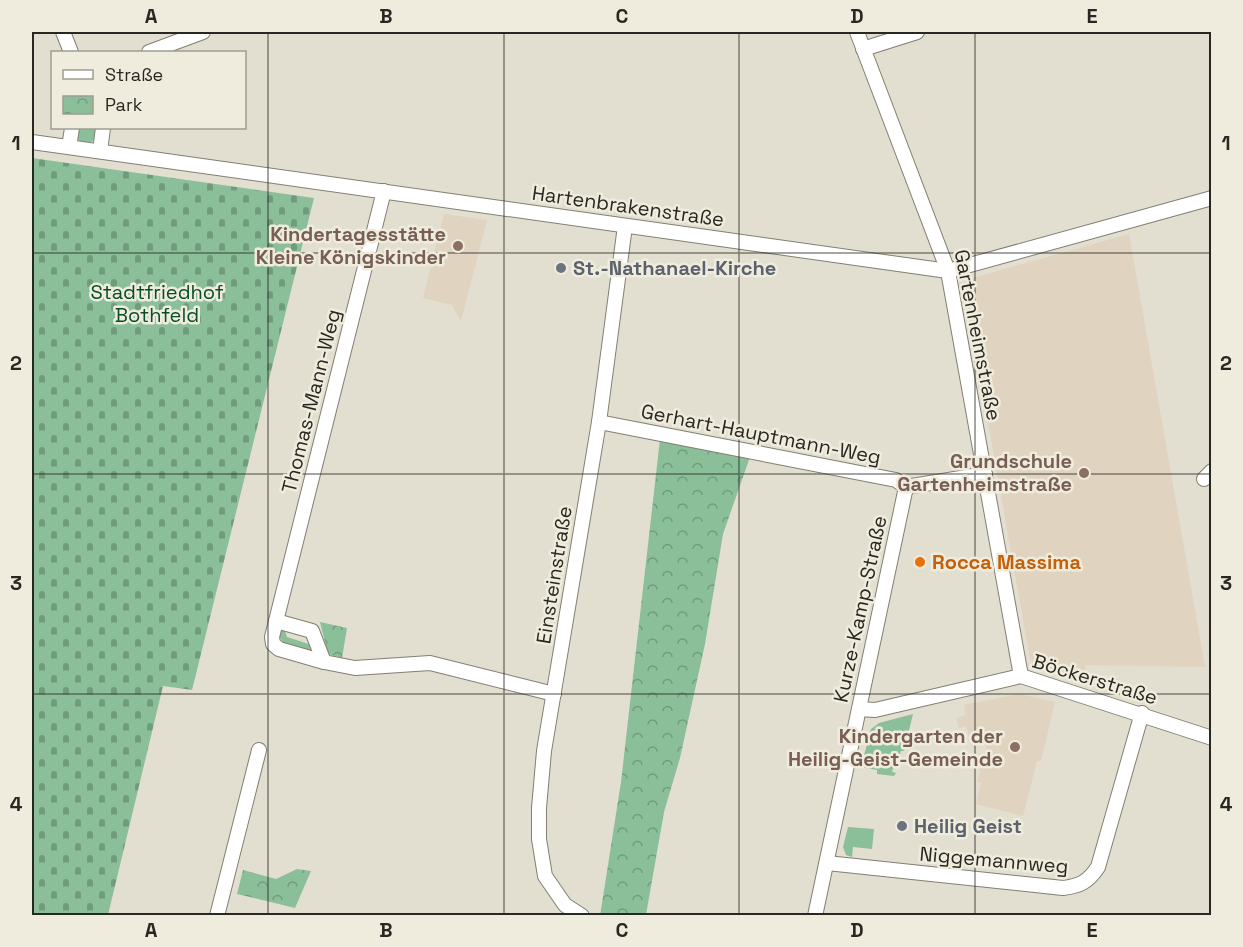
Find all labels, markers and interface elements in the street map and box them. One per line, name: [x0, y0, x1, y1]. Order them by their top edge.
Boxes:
text: A: [145, 3, 158, 29]
text: B: [379, 3, 393, 29]
text: C: [616, 3, 629, 29]
text: D: [850, 3, 864, 29]
text: E: [1086, 3, 1098, 29]
legend: [51, 51, 246, 129]
text: Straße: [105, 63, 163, 86]
text: Park: [105, 93, 143, 116]
text: 1: [11, 130, 21, 156]
text: 1: [1221, 130, 1231, 156]
street label: Hartenbrakenstraße: [530, 180, 726, 232]
place label: Kindertagesstätte Kleine Königskinder: [256, 221, 446, 270]
marker: Kindertagesstätte Kleine Königskinder: [451, 239, 465, 253]
street label: Gartenheimstraße: [949, 247, 1007, 423]
place label: St.-Nathanael-Kirche: [573, 255, 776, 281]
marker: St.-Nathanael-Kirche: [554, 261, 568, 275]
park label: Stadtfriedhof Bothfeld: [90, 279, 224, 328]
street label: Thomas-Mann-Weg: [276, 306, 346, 496]
text: 2: [10, 350, 22, 376]
text: 2: [1220, 350, 1232, 376]
street label: Gerhart-Hauptmann-Weg: [639, 398, 883, 470]
place label: Grundschule Gartenheimstraße: [897, 448, 1072, 497]
marker: Grundschule Gartenheimstraße: [1077, 466, 1091, 480]
street label: Einsteinstraße: [530, 504, 578, 646]
street label: Kurze-Kamp-Straße: [828, 513, 892, 705]
place label: Rocca Massima: [932, 549, 1081, 575]
marker: Rocca Massima: [913, 555, 927, 569]
text: 3: [10, 570, 22, 596]
text: 3: [1220, 570, 1232, 596]
street label: Böckerstraße: [1029, 648, 1161, 710]
place label: Kindergarten der Heilig-Geist-Gemeinde: [788, 723, 1003, 772]
marker: Kindergarten der Heilig-Geist-Gemeinde: [1008, 740, 1022, 754]
text: 4: [10, 791, 23, 817]
text: 4: [1220, 791, 1233, 817]
place label: Heilig Geist: [914, 813, 1022, 839]
marker: Heilig Geist: [895, 819, 909, 833]
street label: Niggemannweg: [918, 841, 1070, 879]
text: A: [145, 917, 158, 943]
text: B: [379, 917, 393, 943]
text: C: [616, 917, 629, 943]
text: D: [850, 917, 864, 943]
text: E: [1086, 917, 1098, 943]

